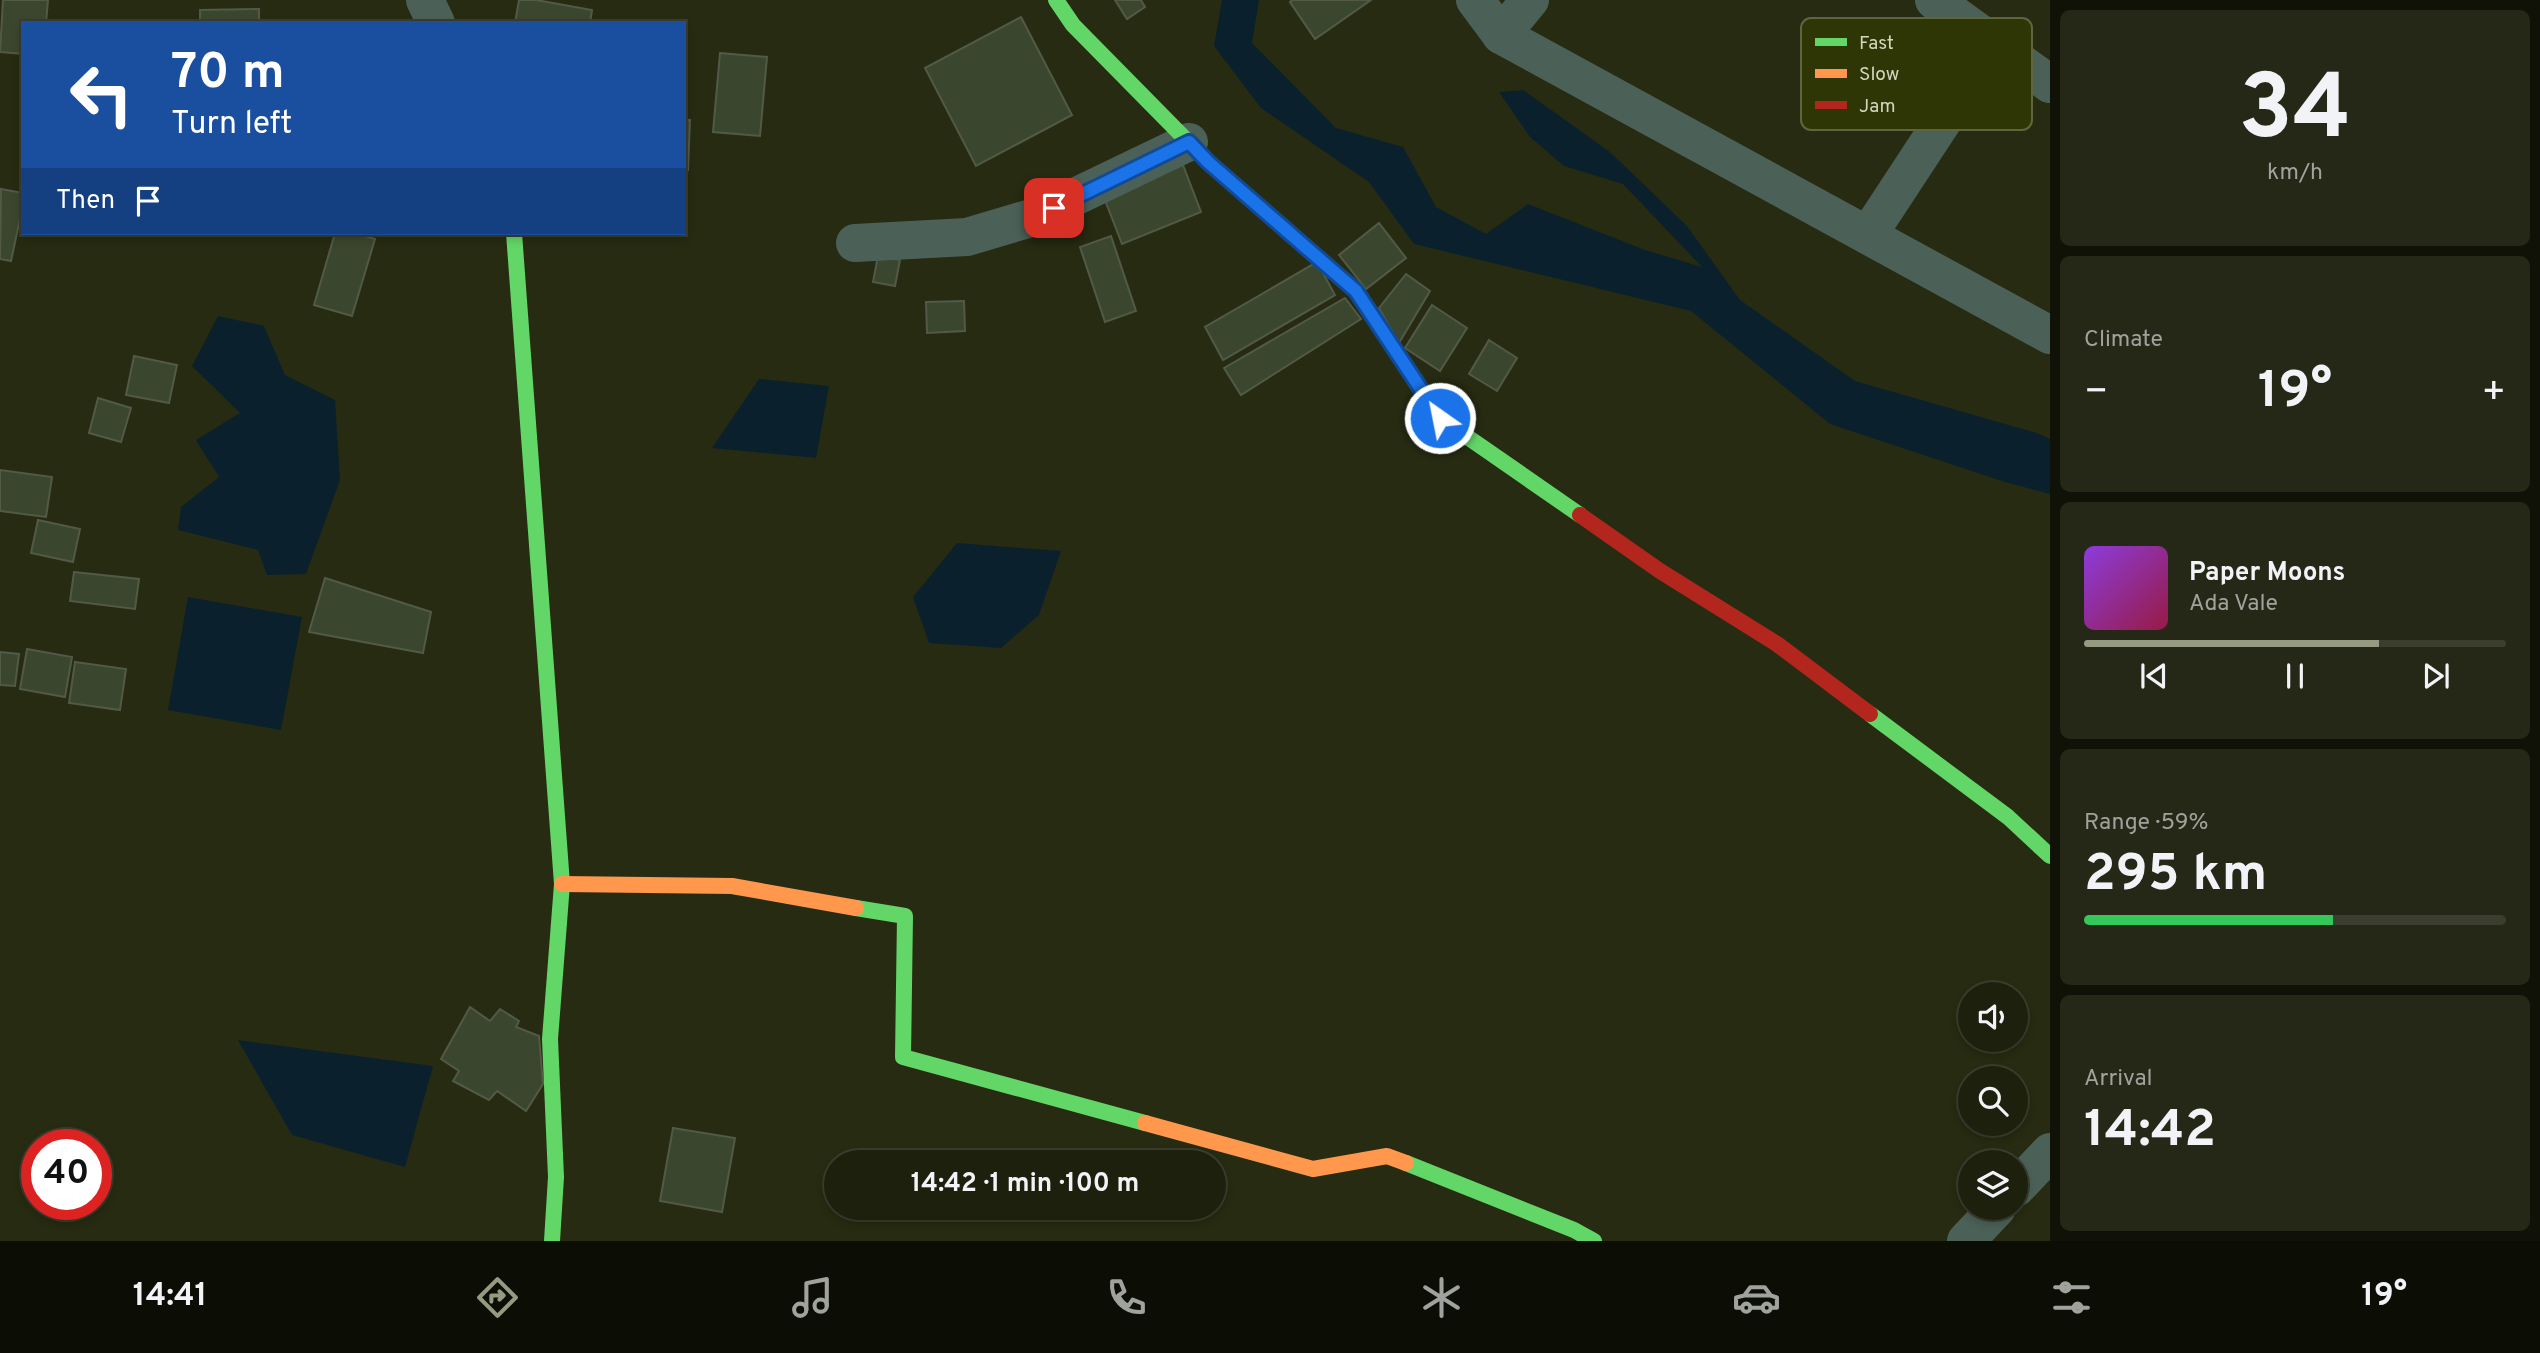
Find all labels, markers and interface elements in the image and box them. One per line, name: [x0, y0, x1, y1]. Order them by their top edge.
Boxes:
legend: [1801, 18, 2032, 130]
text: Fast: [1859, 32, 1894, 56]
text: 70 m: [171, 44, 285, 106]
icon: left: [56, 49, 147, 140]
text: 34: [2238, 56, 2352, 171]
text: Slow: [1859, 63, 1899, 87]
text: Jam: [1859, 95, 1896, 119]
text: Turn left: [171, 105, 292, 145]
text: km/h: [2267, 159, 2323, 188]
pin: [1024, 178, 1084, 238]
icon: arrive: [129, 182, 167, 220]
text: Then: [56, 185, 115, 218]
icon: arrive: [1035, 189, 1073, 227]
text: Climate: [2084, 326, 2163, 355]
text: 19°: [2258, 360, 2332, 426]
text: −: [2084, 369, 2109, 418]
text: +: [2481, 369, 2506, 418]
position arrow: [1403, 381, 1477, 455]
text: Paper Moons: [2189, 557, 2345, 590]
text: Ada Vale: [2189, 590, 2278, 619]
icon: previous: [2135, 657, 2173, 695]
icon: pause: [2276, 657, 2314, 695]
icon: next: [2417, 657, 2455, 695]
text: Range · 59%: [2084, 809, 2209, 838]
text: 295 km: [2084, 843, 2267, 909]
map controls: [1958, 982, 2028, 1220]
button: sound: [1958, 982, 2028, 1052]
text: Arrival: [2084, 1065, 2153, 1094]
button: search: [1958, 1066, 2028, 1136]
text: 14:42: [2084, 1099, 2216, 1165]
speed limit sign: 40: [21, 1129, 112, 1220]
button: layers: [1958, 1150, 2028, 1220]
text: 14:42 · 1 min · 100 m: [911, 1168, 1139, 1201]
icon: directions: [473, 1273, 522, 1322]
icon: music: [788, 1273, 837, 1322]
icon: phone: [1102, 1273, 1151, 1322]
icon: climate: [1417, 1273, 1466, 1322]
icon: car: [1732, 1273, 1781, 1322]
icon: filters: [2047, 1273, 2096, 1322]
text: 14:41: [133, 1277, 207, 1317]
text: 19°: [2361, 1277, 2407, 1317]

